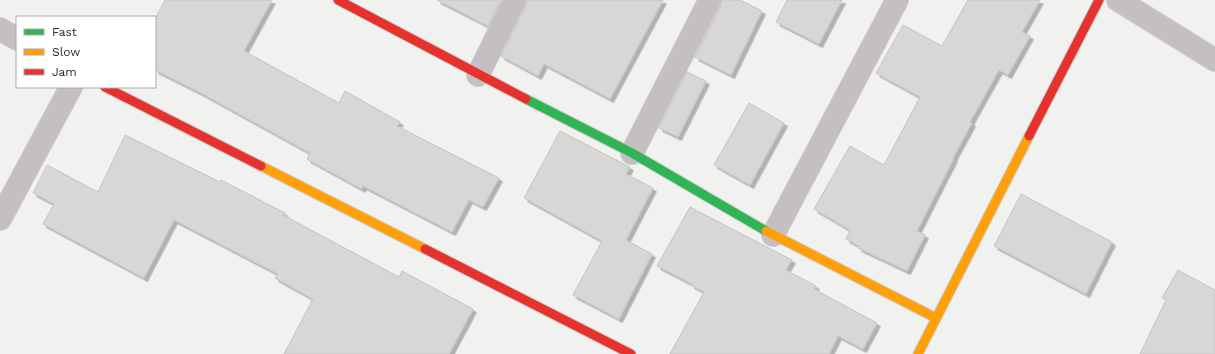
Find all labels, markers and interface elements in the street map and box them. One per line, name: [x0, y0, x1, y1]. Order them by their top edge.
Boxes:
legend: [16, 16, 156, 88]
text: Fast: [52, 25, 77, 39]
text: Slow: [52, 45, 80, 59]
text: Jam: [52, 65, 77, 79]

